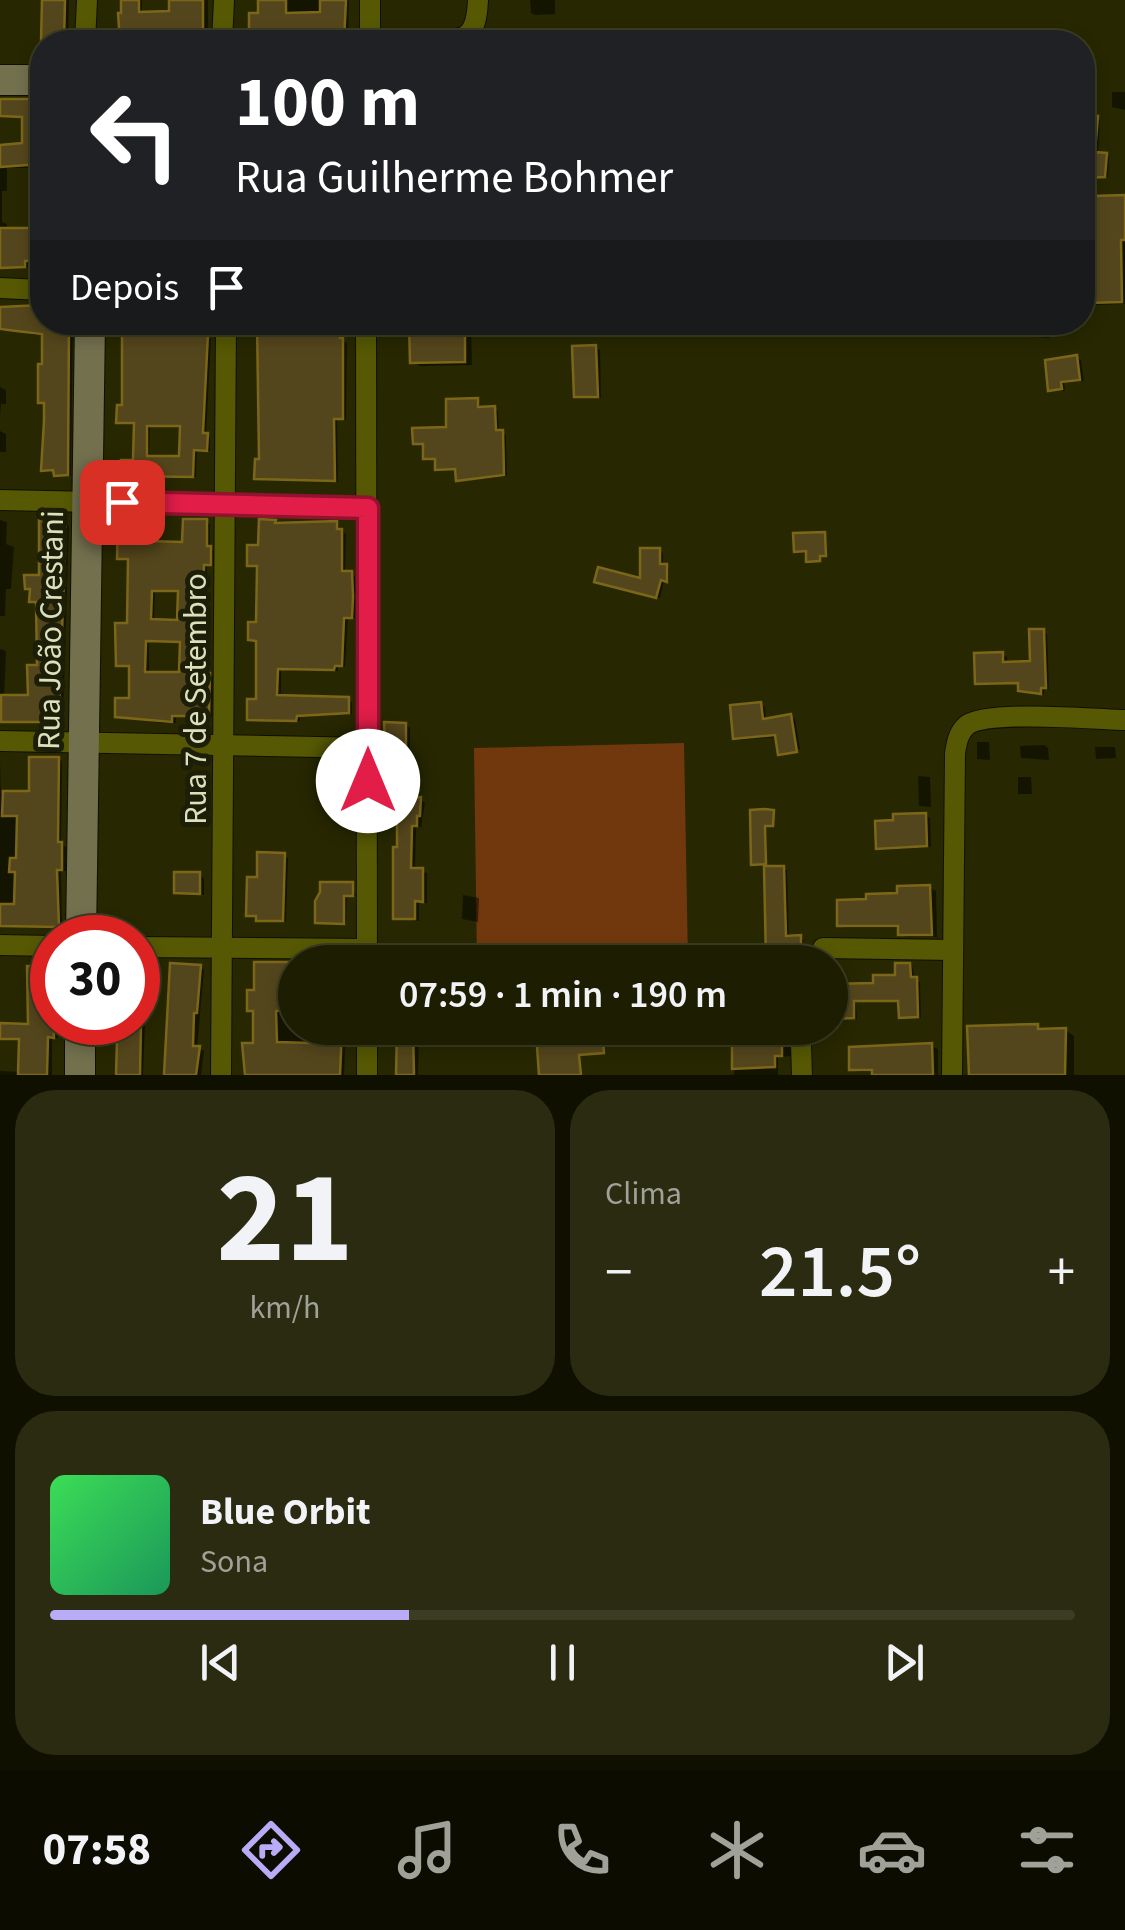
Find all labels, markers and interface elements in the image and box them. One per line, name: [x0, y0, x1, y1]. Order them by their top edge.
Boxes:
text: 100 m: [235, 53, 420, 153]
icon: left: [70, 70, 200, 200]
text: Rua Guilherme Bohmer: [235, 146, 673, 210]
icon: arrive: [199, 260, 254, 315]
text: Depois: [70, 261, 179, 315]
pin: [80, 460, 165, 545]
icon: arrive: [95, 475, 150, 530]
street label: Rua João Crestani: [26, 510, 76, 750]
street label: Rua 7 de Setembro: [173, 573, 219, 825]
position arrow: [316, 729, 420, 833]
speed limit sign: 30: [30, 915, 160, 1045]
text: 07:59 · 1 min · 190 m: [399, 968, 727, 1022]
text: 21: [216, 1127, 354, 1312]
text: Clima: [605, 1171, 682, 1217]
text: 21.5°: [759, 1219, 921, 1326]
text: −: [605, 1234, 632, 1312]
text: +: [1048, 1234, 1075, 1312]
text: km/h: [250, 1285, 320, 1331]
text: Blue Orbit: [200, 1485, 371, 1539]
text: Sona: [200, 1539, 268, 1585]
icon: previous: [193, 1635, 248, 1690]
icon: pause: [535, 1635, 590, 1690]
icon: next: [877, 1635, 932, 1690]
icon: directions: [236, 1815, 306, 1885]
icon: music: [392, 1815, 462, 1885]
icon: phone: [547, 1815, 617, 1885]
icon: climate: [702, 1815, 772, 1885]
icon: car: [857, 1815, 927, 1885]
icon: filters: [1012, 1815, 1082, 1885]
text: 07:58: [43, 1818, 151, 1882]

